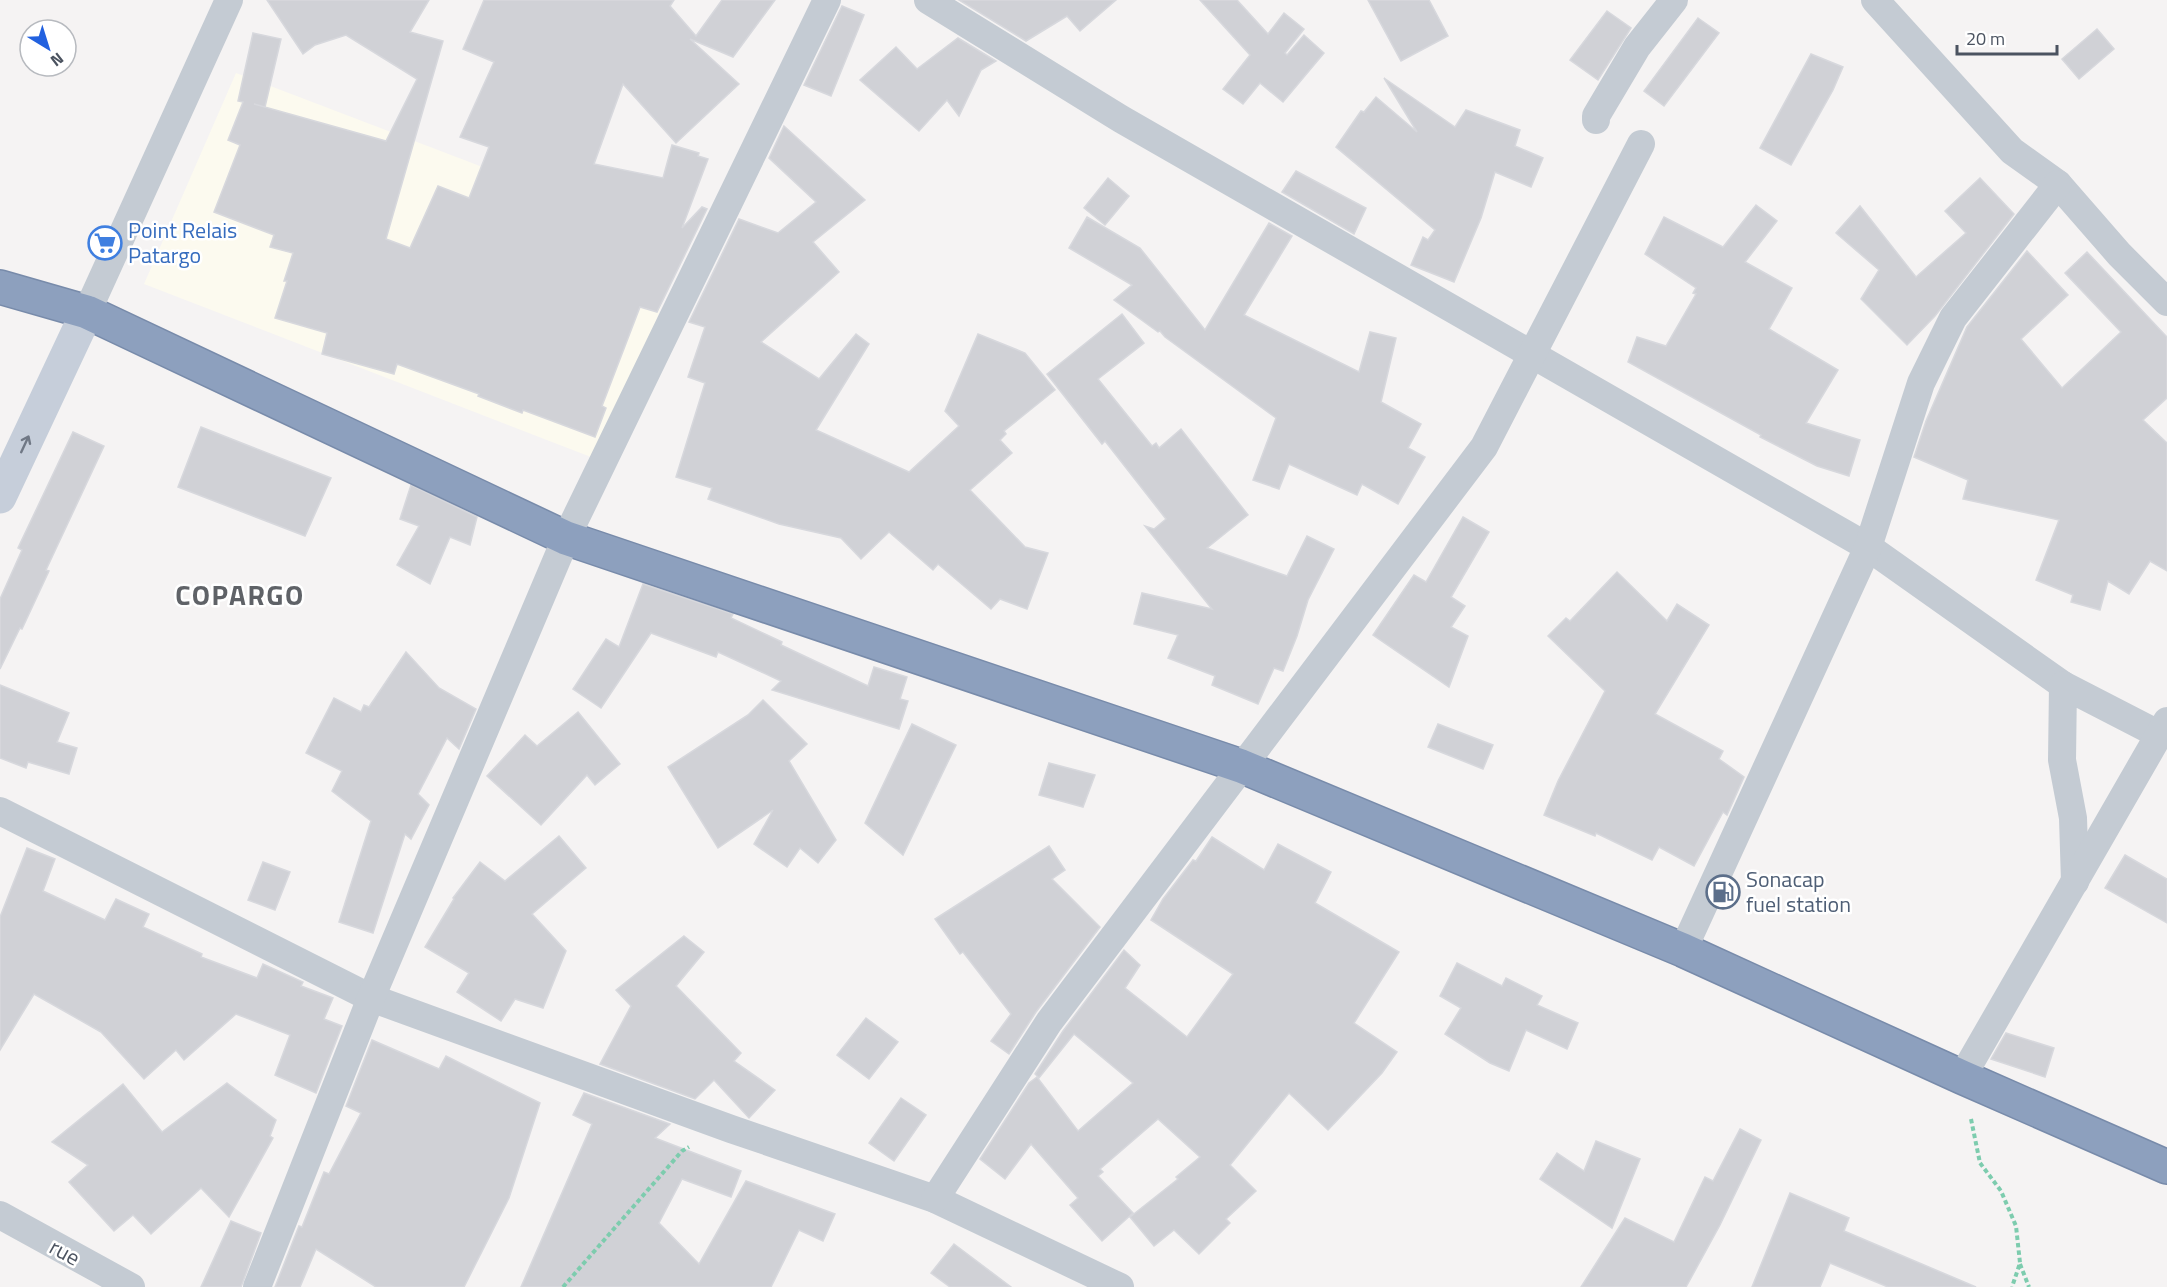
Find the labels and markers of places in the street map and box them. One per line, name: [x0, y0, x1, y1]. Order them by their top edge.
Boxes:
place label: Point Relais Patargo: [128, 213, 237, 272]
supermarket icon: Point Relais Patargo: [87, 225, 123, 261]
place label: Sonacap fuel station: [1746, 862, 1851, 921]
fuel station icon: Sonacap fuel station: [1705, 874, 1741, 910]

